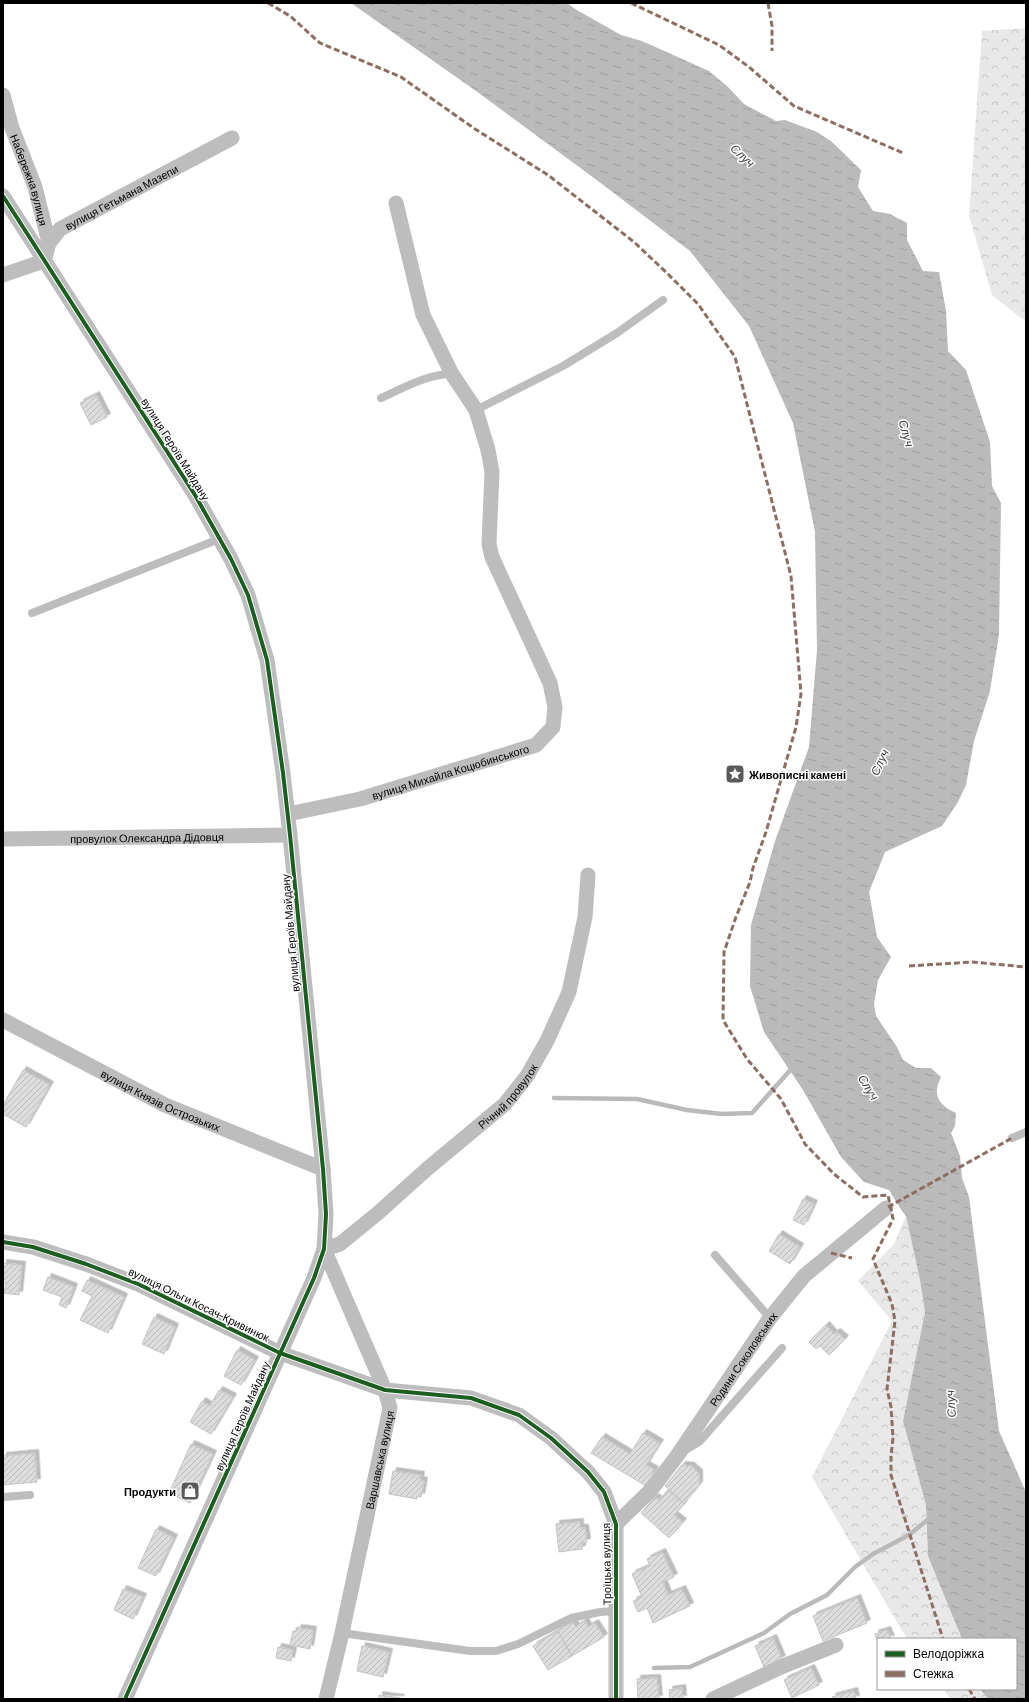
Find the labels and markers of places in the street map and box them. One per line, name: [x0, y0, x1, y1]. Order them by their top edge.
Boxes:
place icon: Живописні камені: [724, 763, 746, 785]
place label: Живописні камені: [748, 768, 846, 781]
shop icon: Продукти: [179, 1480, 201, 1502]
place label: Продукти: [124, 1485, 176, 1498]

